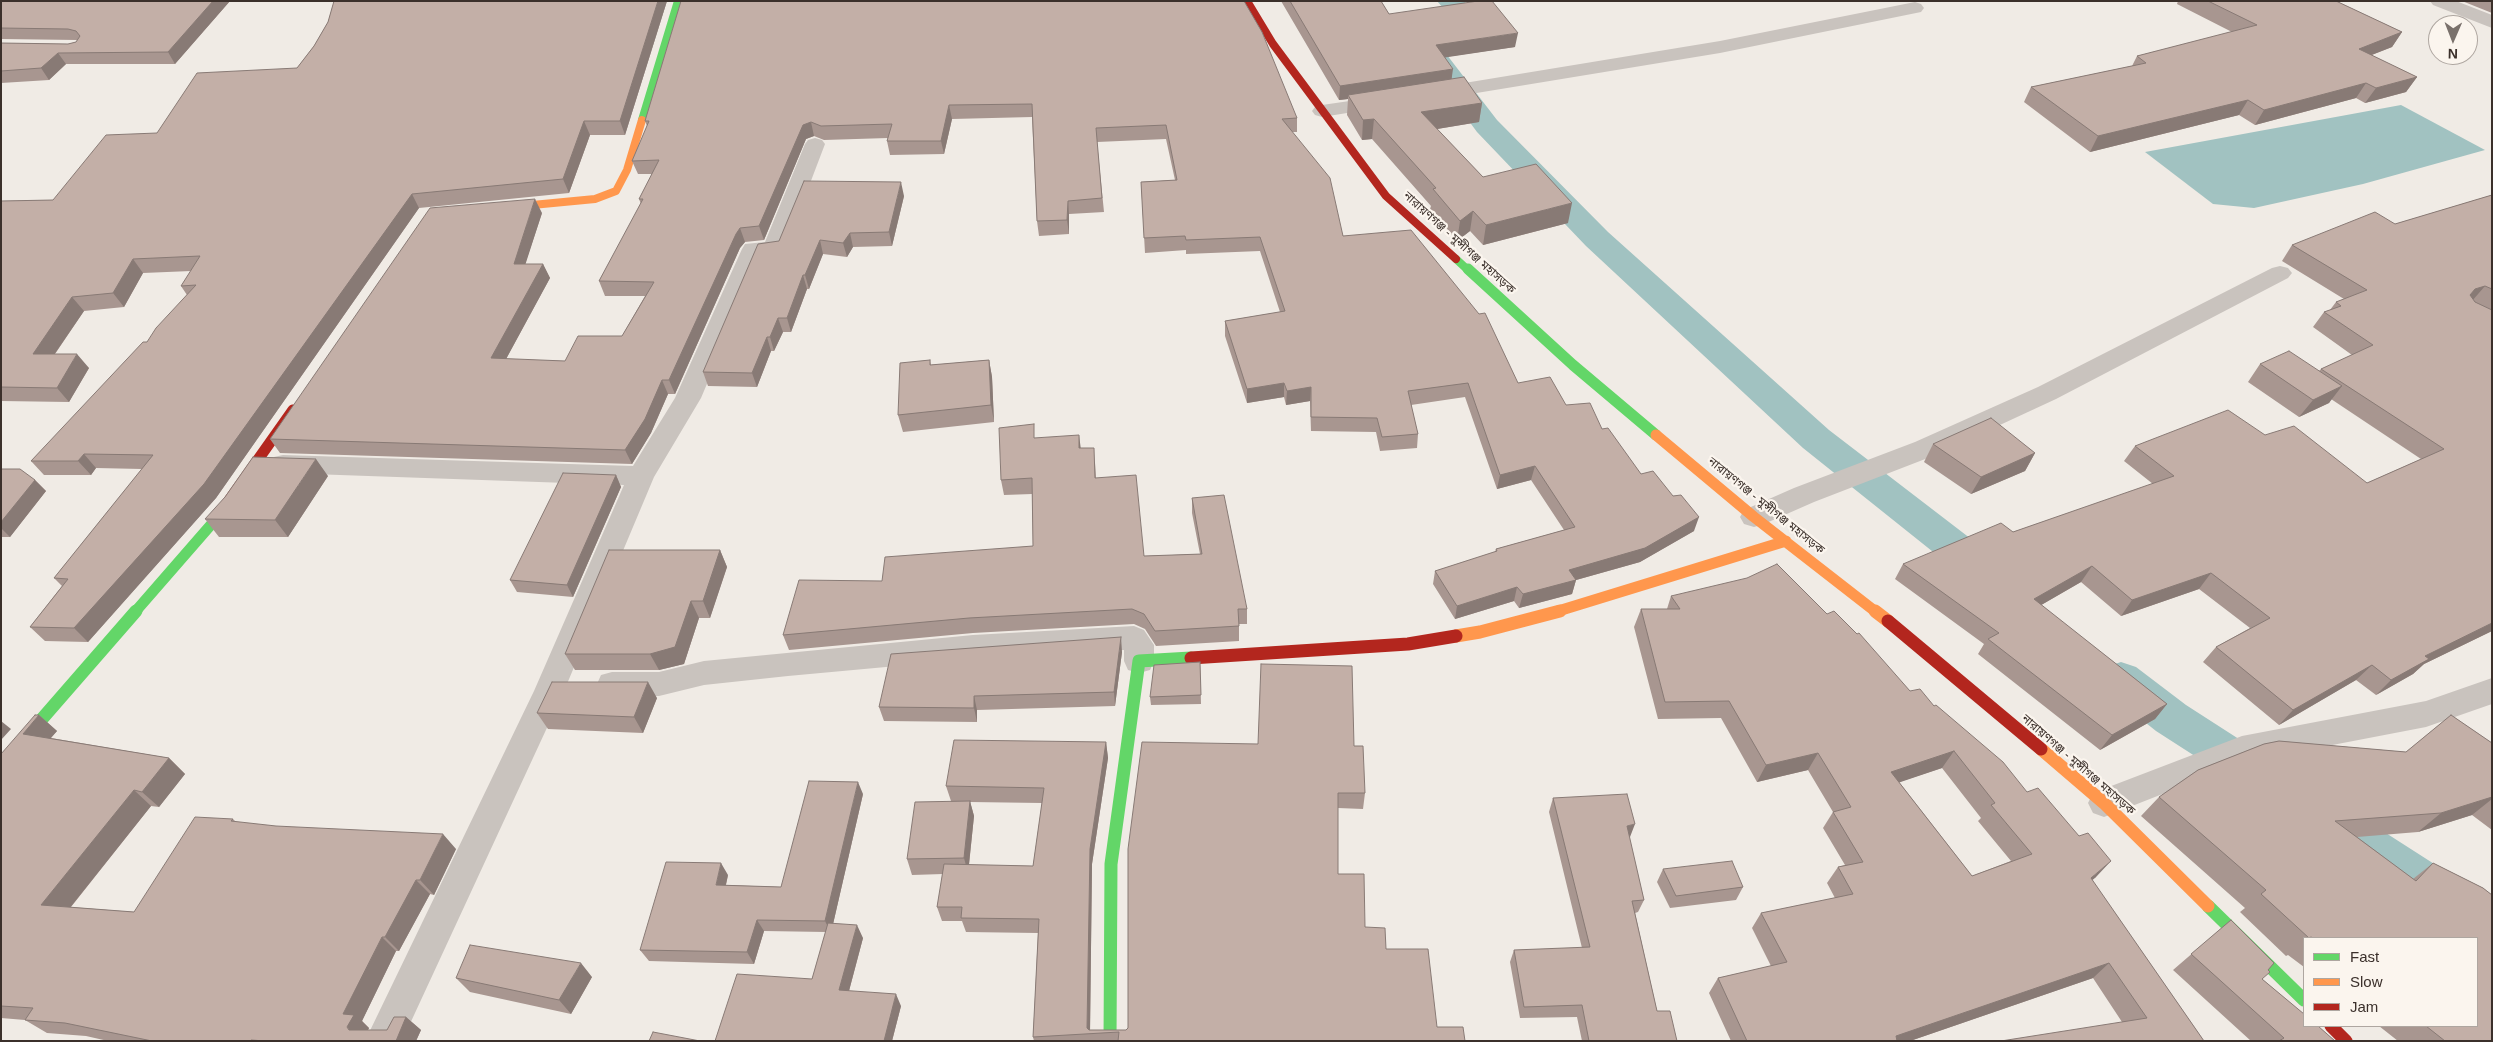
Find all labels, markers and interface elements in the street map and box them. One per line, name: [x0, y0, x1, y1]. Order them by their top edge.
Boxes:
north arrow: [2428, 15, 2478, 65]
text: N: [2448, 46, 2458, 62]
street label: নারায়ণগঞ্জ - মুন্সীগঞ্জ মহাসড়ক: [1400, 189, 1518, 297]
street label: নারায়ণগঞ্জ - মুন্সীগঞ্জ মহাসড়ক: [1705, 455, 1827, 557]
street label: নারায়ণগঞ্জ - মুন্সীগঞ্জ মহাসড়ক: [2018, 712, 2138, 818]
legend: [2303, 937, 2478, 1027]
text: Fast: [2350, 948, 2379, 965]
text: Slow: [2350, 973, 2383, 990]
text: Jam: [2350, 998, 2378, 1015]

